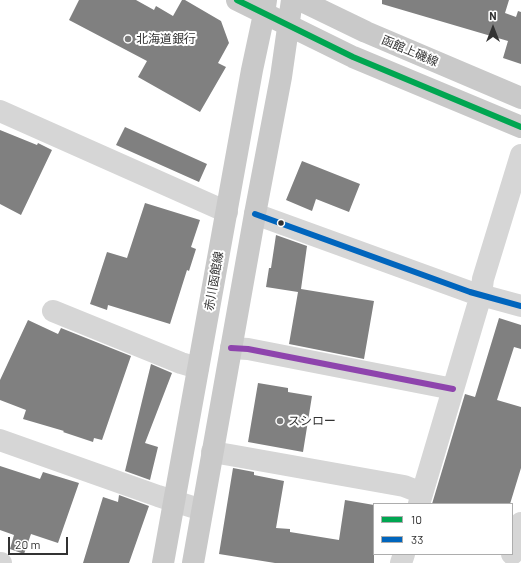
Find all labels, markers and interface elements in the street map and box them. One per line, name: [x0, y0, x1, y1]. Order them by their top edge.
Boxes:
north arrow: [473, 8, 513, 48]
text: N: [489, 9, 497, 22]
place label: 北海道銀行: [136, 32, 196, 46]
street label: 函館上磯線: [380, 33, 440, 69]
marker: 北海道銀行: [123, 34, 133, 44]
unlabelled marker: [276, 218, 286, 228]
street label: 赤川函館線: [202, 250, 226, 312]
place label: スシロー: [288, 414, 336, 428]
marker: スシロー: [275, 416, 285, 426]
legend: [373, 503, 513, 555]
text: 10: [411, 512, 422, 526]
scale bar: [10, 529, 70, 555]
text: 33: [411, 532, 423, 546]
text: 20 m: [15, 537, 41, 551]

